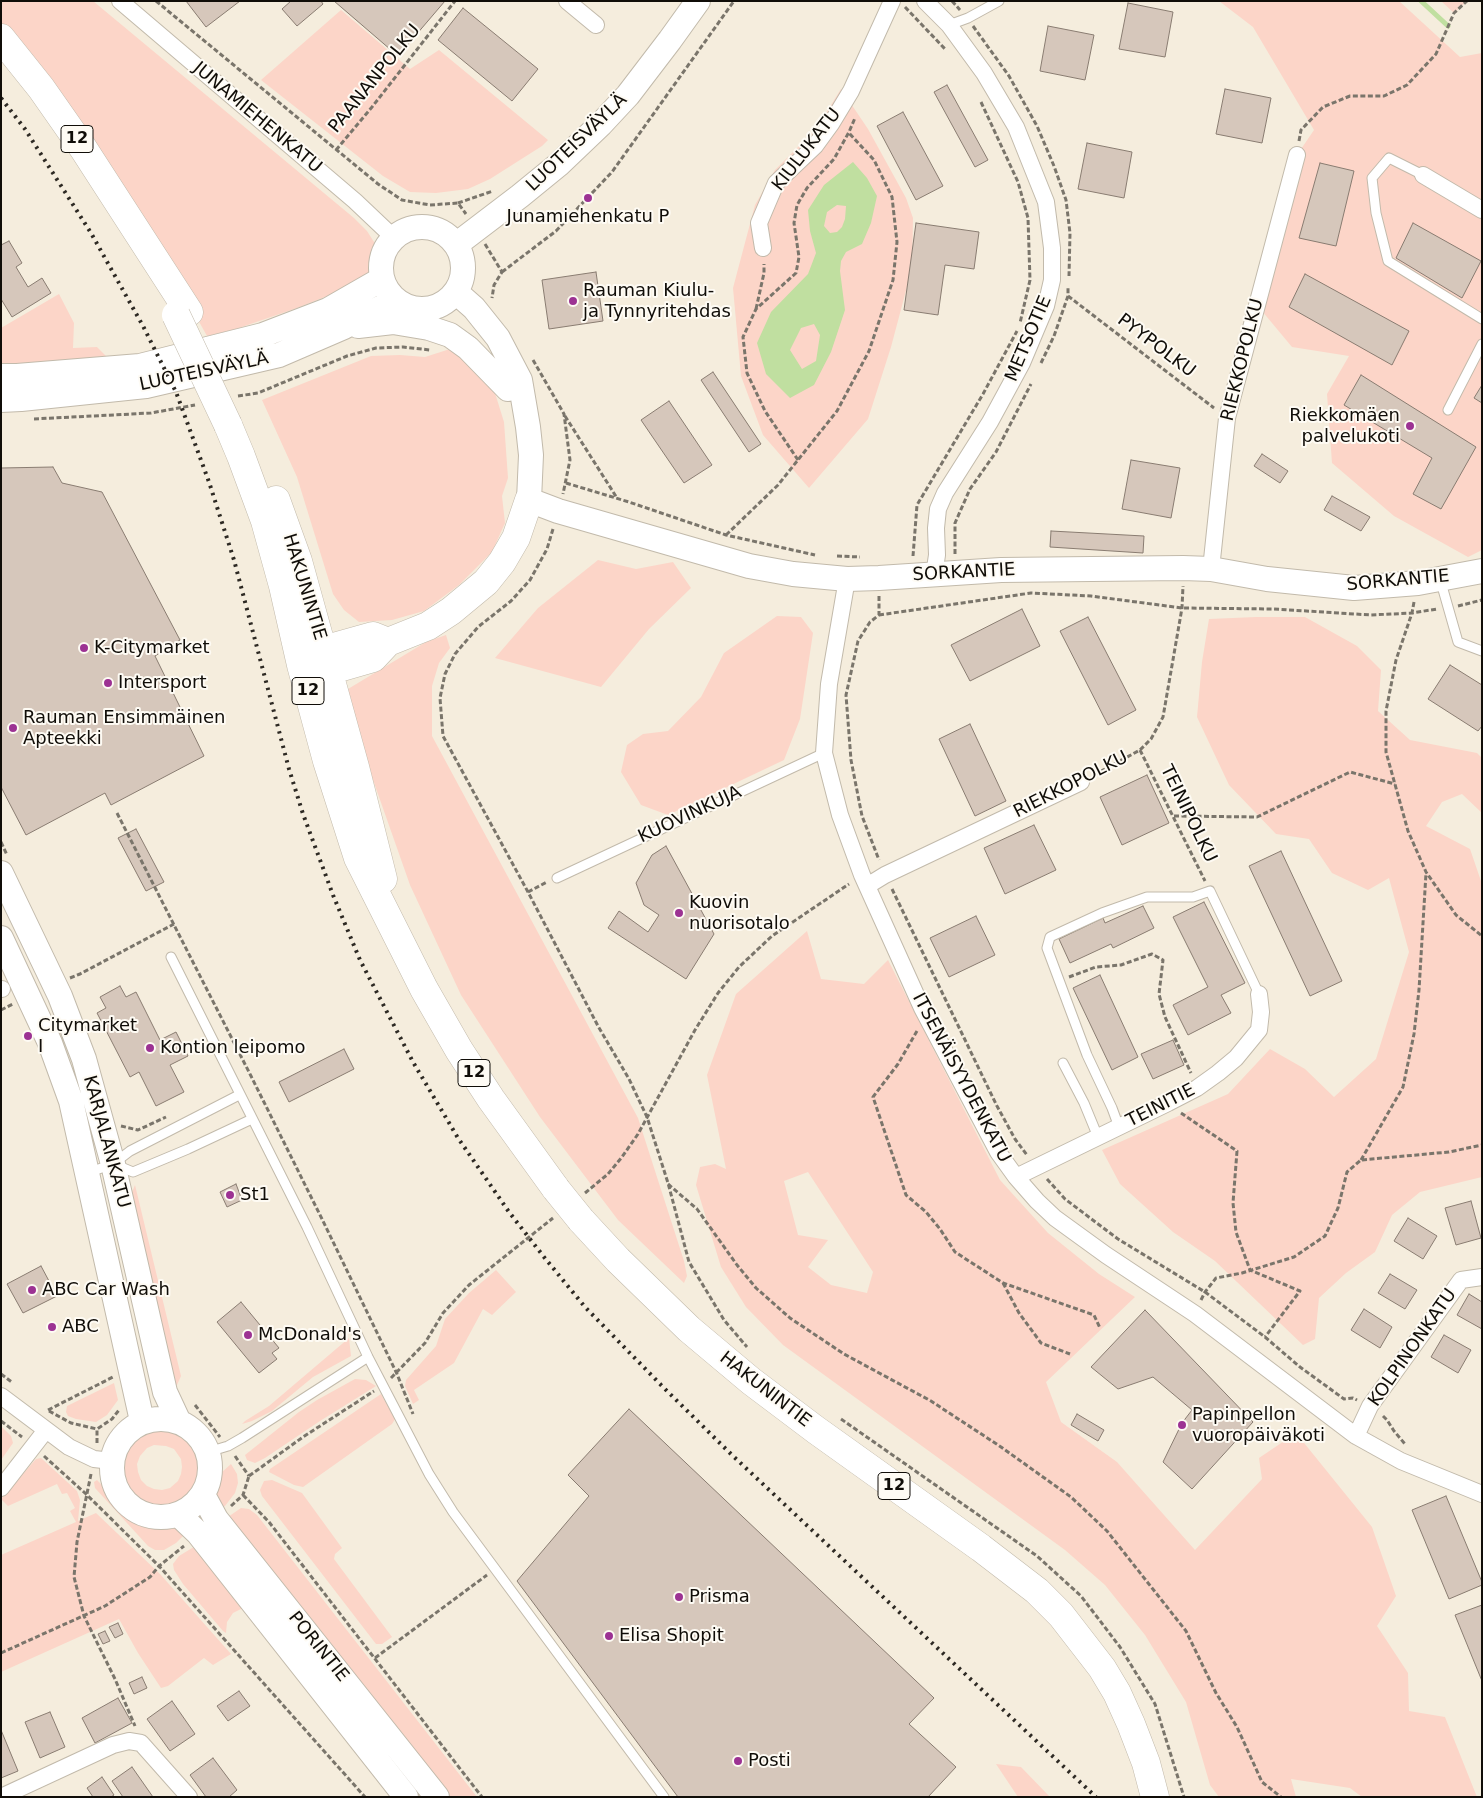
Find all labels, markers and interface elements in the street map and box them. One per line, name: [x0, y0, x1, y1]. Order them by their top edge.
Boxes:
street label: PAANANPOLKU: [325, 20, 425, 138]
street label: JUNAMIEHENKATU: [188, 58, 326, 178]
street label: LUOTEISVÄYLÄ: [522, 90, 632, 196]
street label: KIULUKATU: [768, 104, 846, 196]
road number: 12: [61, 126, 93, 152]
marker: Junamiehenkatu P: [582, 192, 594, 204]
place label: Junamiehenkatu P: [507, 206, 669, 228]
place label: Rauman Kiulu- ja Tynnyritehdas: [583, 280, 731, 322]
street label: METSOTIE: [1001, 293, 1057, 385]
marker: Rauman Kiulu- ja Tynnyritehdas: [567, 295, 579, 307]
street label: RIEKKOPOLKU: [1217, 296, 1269, 424]
street label: PYYPOLKU: [1113, 310, 1199, 382]
street label: LUOTEISVÄYLÄ: [137, 348, 271, 396]
place label: Riekkomäen palvelukoti: [1289, 405, 1400, 448]
marker: Riekkomäen palvelukoti: [1404, 420, 1416, 432]
street label: HAKUNINTIE: [278, 531, 330, 643]
street label: SORKANTIE: [912, 560, 1016, 586]
street label: SORKANTIE: [1346, 566, 1450, 596]
place label: K-Citymarket: [94, 637, 210, 659]
marker: K-Citymarket: [78, 642, 90, 654]
place label: Intersport: [118, 672, 207, 694]
marker: Intersport: [102, 677, 114, 689]
road number: 12: [292, 678, 324, 704]
place label: Rauman Ensimmäinen Apteekki: [23, 707, 225, 750]
marker: Rauman Ensimmäinen Apteekki: [7, 722, 19, 734]
street label: RIEKKOPOLKU: [1010, 747, 1132, 823]
street label: TEINIPOLKU: [1155, 762, 1221, 866]
street label: KUOVINKUJA: [635, 782, 745, 848]
place label: Kuovin nuorisotalo: [689, 892, 790, 934]
marker: Kuovin nuorisotalo: [673, 907, 685, 919]
street label: ITSENÄISYYDENKATU: [907, 990, 1015, 1166]
place label: Citymarket I: [38, 1015, 137, 1058]
marker: Citymarket I: [22, 1030, 34, 1042]
place label: Kontion leipomo: [160, 1037, 306, 1059]
marker: Kontion leipomo: [144, 1042, 156, 1054]
road number: 12: [458, 1060, 490, 1086]
street label: KARJALANKATU: [78, 1073, 134, 1211]
street label: TEINITIE: [1123, 1080, 1199, 1132]
place label: St1: [240, 1184, 270, 1206]
marker: St1: [224, 1189, 236, 1201]
place label: ABC Car Wash: [42, 1279, 170, 1301]
marker: ABC Car Wash: [26, 1284, 38, 1296]
street label: KOLPINONKATU: [1364, 1285, 1462, 1411]
place label: ABC: [62, 1316, 99, 1338]
marker: ABC: [46, 1321, 58, 1333]
place label: McDonald's: [258, 1324, 361, 1346]
marker: McDonald's: [242, 1329, 254, 1341]
street label: HAKUNINTIE: [715, 1348, 815, 1432]
place label: Papinpellon vuoropäiväkoti: [1192, 1404, 1325, 1446]
marker: Papinpellon vuoropäiväkoti: [1176, 1419, 1188, 1431]
road number: 12: [878, 1472, 910, 1500]
place label: Prisma: [689, 1586, 750, 1608]
marker: Prisma: [673, 1591, 685, 1603]
street label: PORINTIE: [283, 1608, 353, 1686]
place label: Elisa Shopit: [619, 1625, 724, 1647]
marker: Elisa Shopit: [603, 1630, 615, 1642]
place label: Posti: [748, 1750, 791, 1772]
marker: Posti: [732, 1755, 744, 1767]

